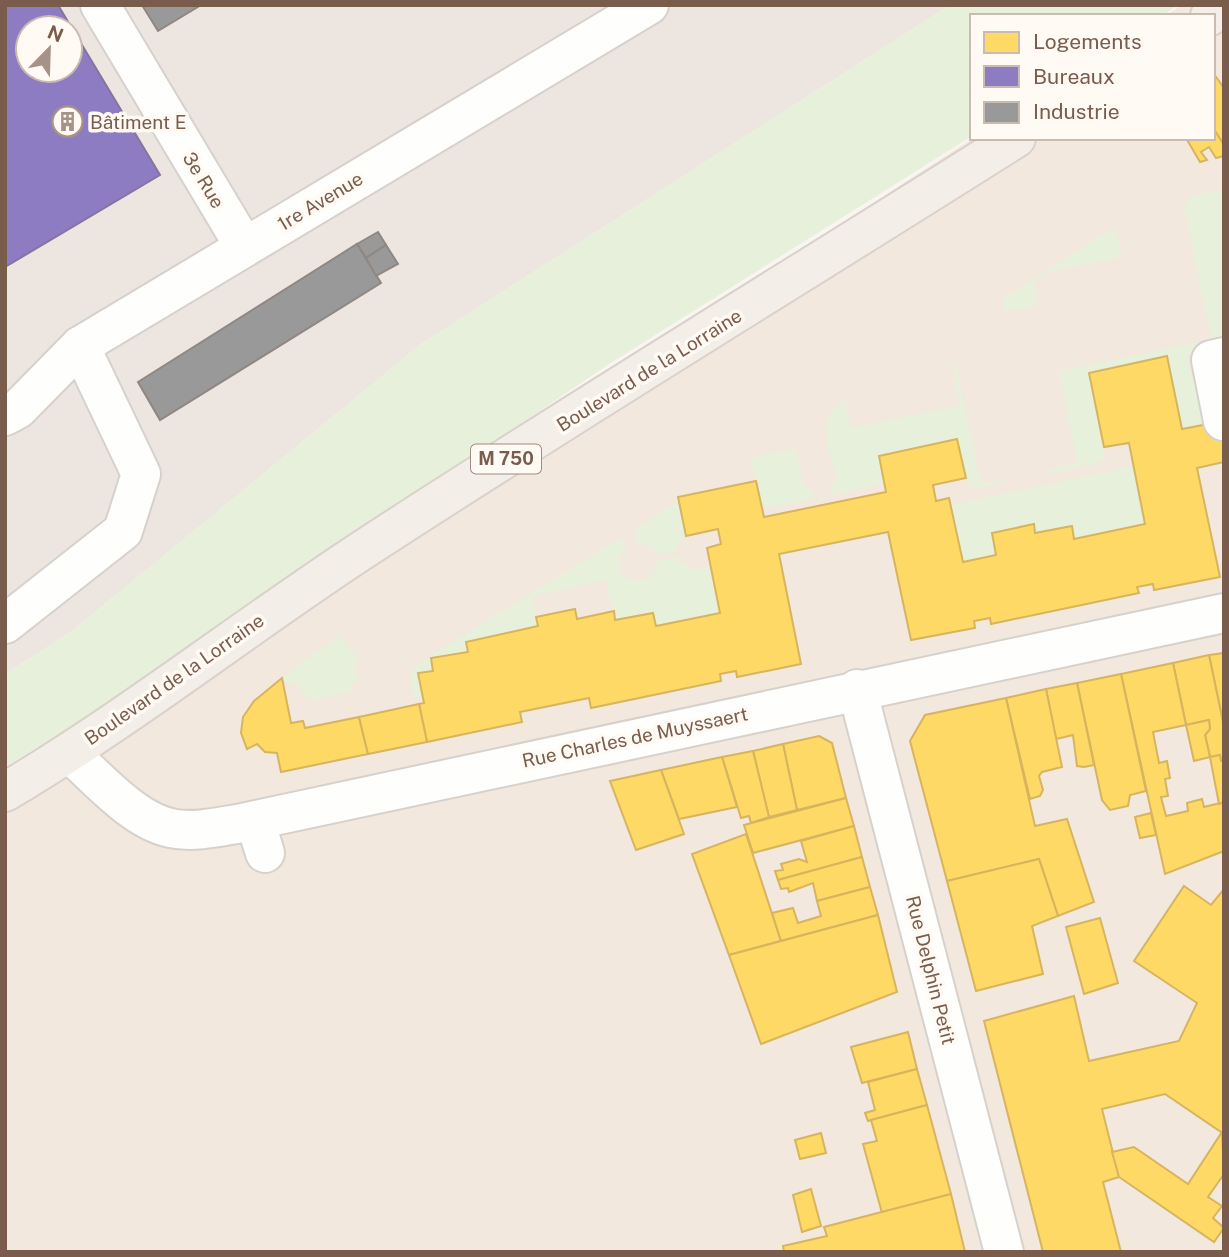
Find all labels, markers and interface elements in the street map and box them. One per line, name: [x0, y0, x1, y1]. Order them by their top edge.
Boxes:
north arrow: [14, 14, 84, 84]
legend: [970, 14, 1215, 140]
text: N: [45, 20, 67, 46]
text: Logements: [1033, 29, 1142, 54]
text: Bureaux: [1033, 64, 1115, 89]
text: Industrie: [1033, 99, 1120, 124]
building icon: Bâtiment E: [50, 105, 84, 139]
place label: Bâtiment E: [90, 111, 187, 133]
street label: 3e Rue: [179, 148, 229, 212]
street label: 1re Avenue: [273, 167, 367, 235]
street label: Boulevard de la Lorraine: [553, 304, 745, 436]
road number: M 750: [471, 444, 541, 474]
street label: Boulevard de la Lorraine: [80, 609, 268, 749]
street label: Rue Charles de Muyssaert: [520, 702, 750, 772]
street label: Rue Delphin Petit: [902, 893, 960, 1047]

